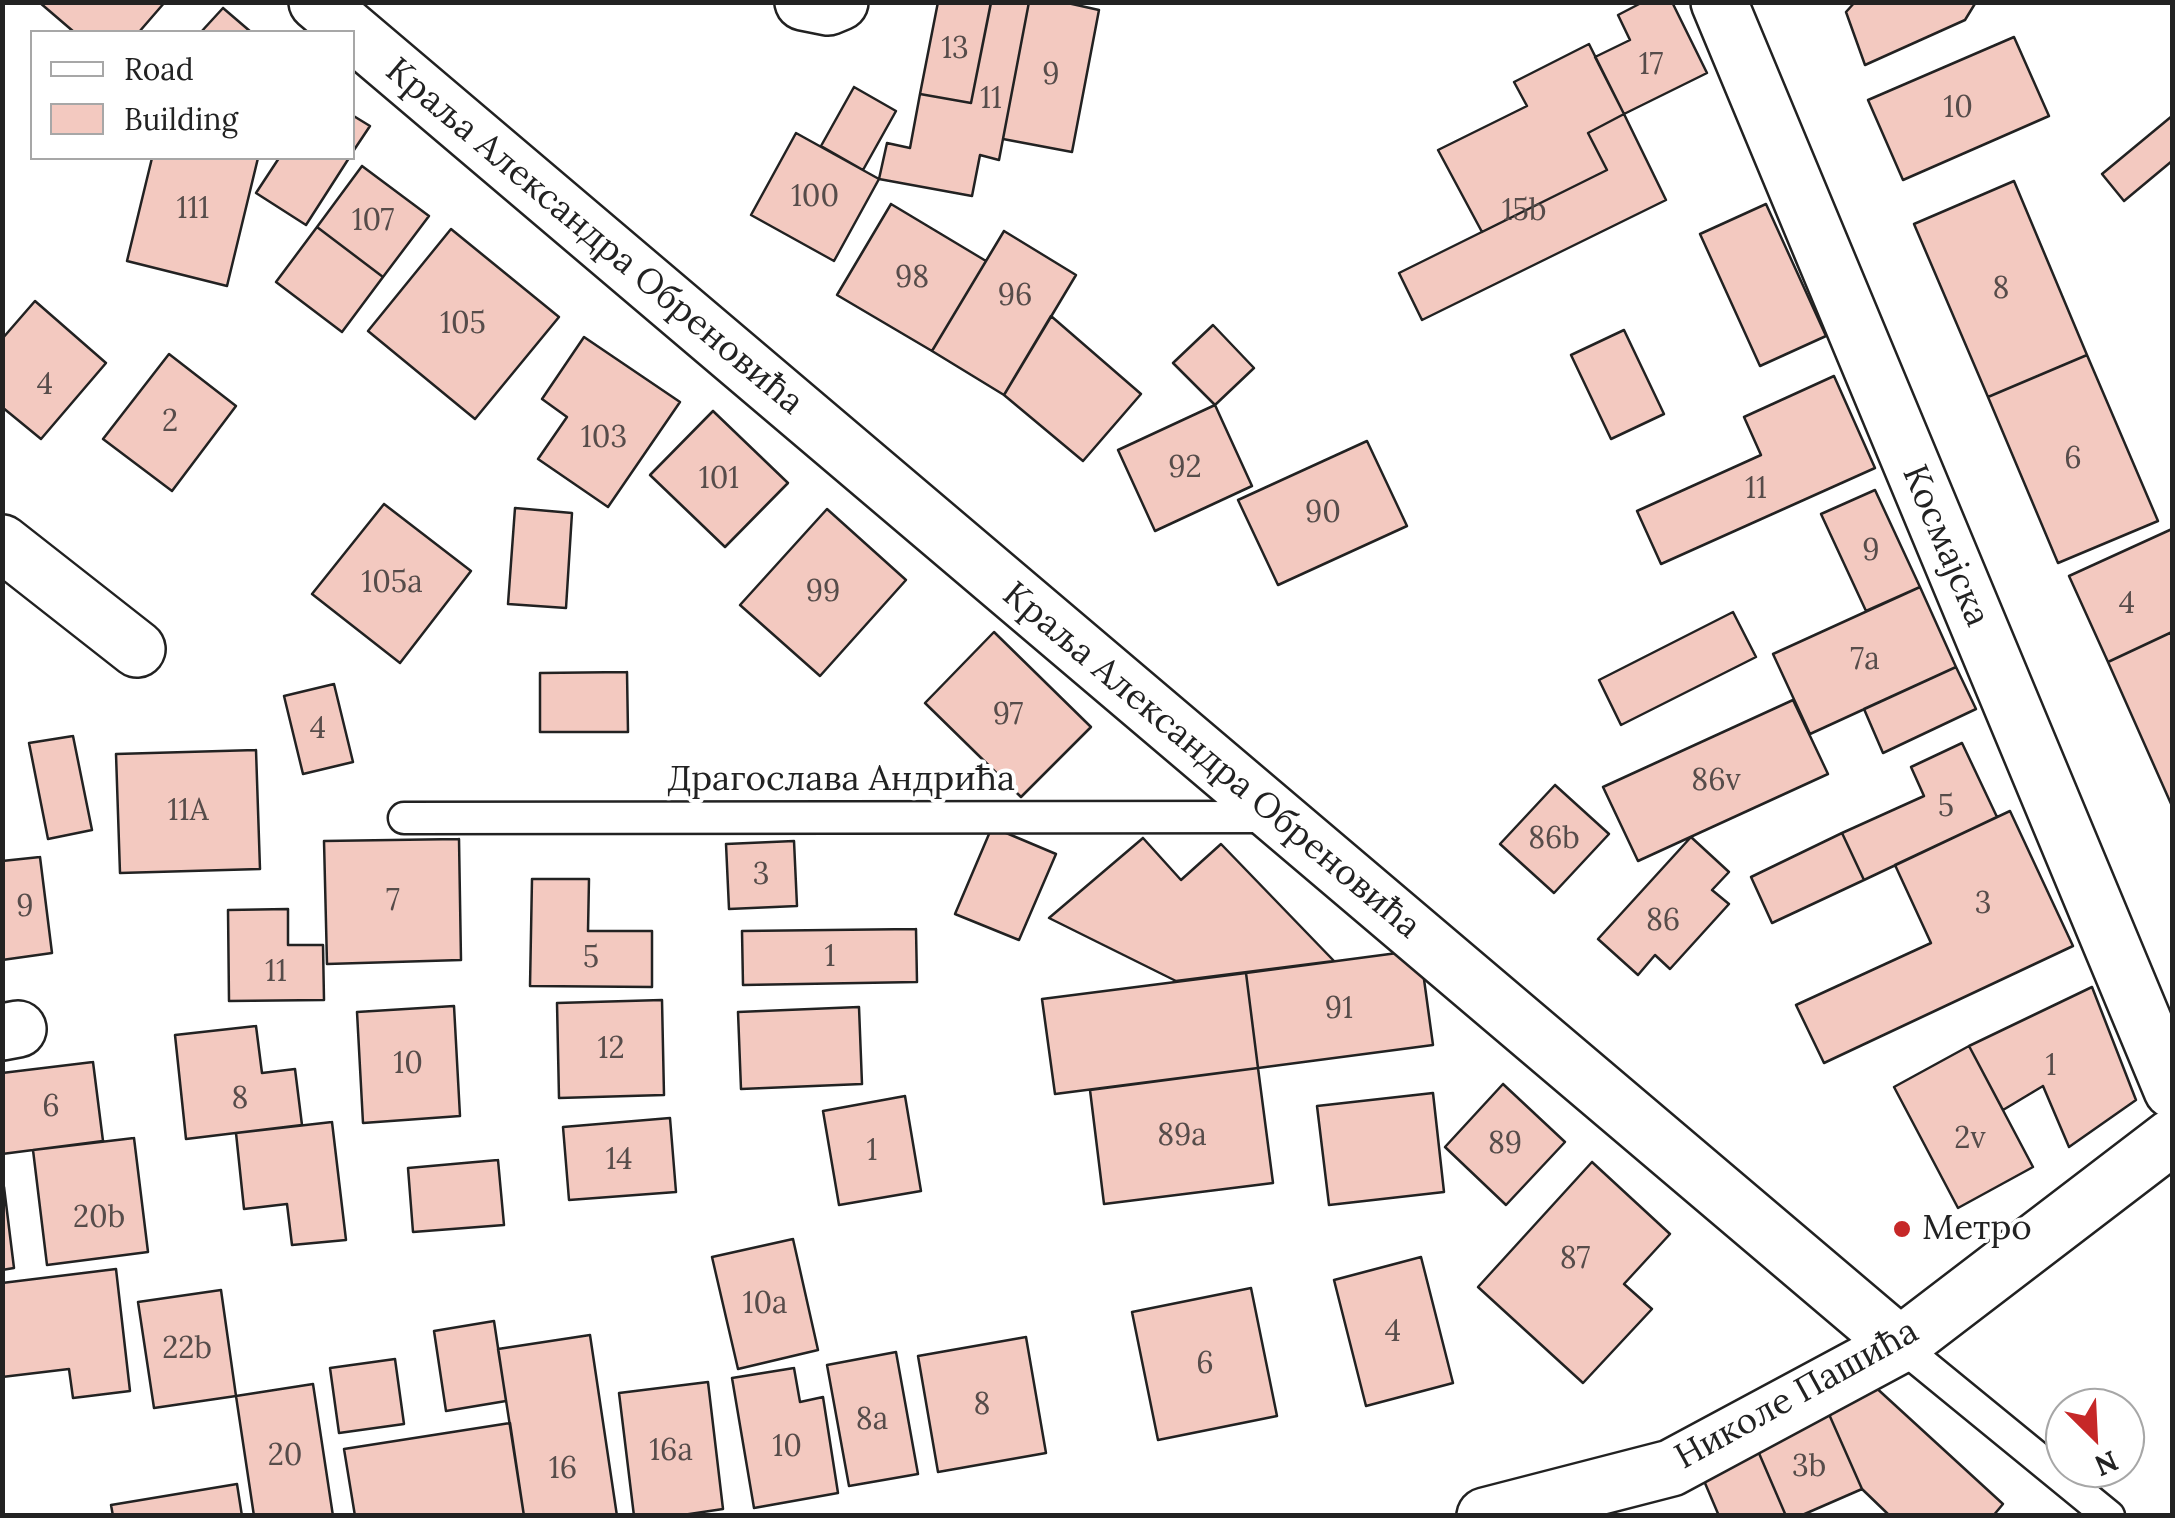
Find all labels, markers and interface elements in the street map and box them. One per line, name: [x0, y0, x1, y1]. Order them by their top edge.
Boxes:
legend: [30, 30, 355, 160]
house number: 13: [941, 31, 969, 67]
house number: 17: [1639, 47, 1663, 83]
text: Road: [124, 50, 194, 88]
street label: Краља Александра Обреновића: [377, 50, 811, 424]
house number: 9: [1042, 57, 1060, 93]
house number: 11: [980, 81, 1002, 117]
house number: 10: [1943, 90, 1973, 126]
text: Building: [124, 100, 238, 138]
house number: 100: [791, 179, 839, 215]
house number: 111: [177, 191, 209, 227]
house number: 15b: [1502, 193, 1546, 229]
house number: 107: [352, 203, 394, 239]
house number: 98: [895, 260, 929, 296]
house number: 8: [1993, 271, 2009, 307]
house number: 96: [998, 278, 1032, 314]
house number: 105: [440, 306, 486, 342]
house number: 4: [37, 367, 53, 403]
house number: 2: [162, 404, 178, 440]
house number: 103: [581, 420, 627, 456]
house number: 6: [2064, 441, 2082, 477]
house number: 92: [1168, 450, 1202, 486]
street label: Космајска: [1892, 459, 1998, 633]
house number: 101: [699, 461, 739, 497]
house number: 11: [1745, 471, 1767, 507]
house number: 90: [1305, 495, 1341, 531]
house number: 9: [1862, 533, 1880, 569]
house number: 105a: [361, 565, 423, 601]
house number: 99: [806, 574, 840, 610]
street label: Краља Александра Обреновића: [994, 574, 1428, 948]
house number: 4: [2119, 586, 2135, 622]
house number: 7a: [1850, 642, 1880, 678]
house number: 97: [993, 697, 1023, 733]
house number: 4: [310, 711, 326, 747]
street label: Драгослава Андрића: [667, 759, 1015, 801]
house number: 86v: [1691, 763, 1741, 799]
house number: 5: [1938, 789, 1954, 825]
house number: 11A: [168, 793, 208, 829]
house number: 86b: [1528, 821, 1580, 857]
house number: 3: [753, 857, 769, 893]
house number: 7: [386, 883, 400, 919]
house number: 3: [1975, 886, 1991, 922]
house number: 9: [16, 889, 34, 925]
house number: 86: [1646, 903, 1680, 939]
house number: 1: [825, 939, 835, 975]
house number: 5: [583, 940, 599, 976]
house number: 11: [265, 954, 287, 990]
house number: 91: [1325, 991, 1353, 1027]
house number: 12: [597, 1031, 625, 1067]
house number: 10: [393, 1046, 423, 1082]
house number: 1: [2046, 1048, 2056, 1084]
house number: 8: [232, 1081, 248, 1117]
house number: 6: [42, 1089, 60, 1125]
house number: 89a: [1157, 1118, 1207, 1154]
house number: 2v: [1954, 1121, 1986, 1157]
house number: 89: [1488, 1126, 1522, 1162]
house number: 1: [867, 1133, 877, 1169]
house number: 14: [605, 1142, 633, 1178]
house number: 20b: [73, 1200, 125, 1236]
place label: Метро: [1922, 1208, 2032, 1250]
marker: Метро: [1891, 1218, 1913, 1240]
house number: 87: [1560, 1241, 1590, 1277]
house number: 10a: [742, 1286, 788, 1322]
street label: Николе Пашића: [1668, 1311, 1926, 1479]
house number: 4: [1385, 1314, 1401, 1350]
house number: 22b: [162, 1331, 212, 1367]
house number: 6: [1196, 1346, 1214, 1382]
house number: 8: [974, 1387, 990, 1423]
north arrow: [2045, 1388, 2145, 1488]
house number: 8a: [856, 1402, 888, 1438]
house number: 10: [772, 1429, 802, 1465]
house number: 16a: [649, 1433, 693, 1469]
house number: 20: [268, 1438, 302, 1474]
text: N: [2089, 1443, 2124, 1484]
house number: 3b: [1792, 1449, 1826, 1485]
house number: 16: [549, 1451, 577, 1487]

